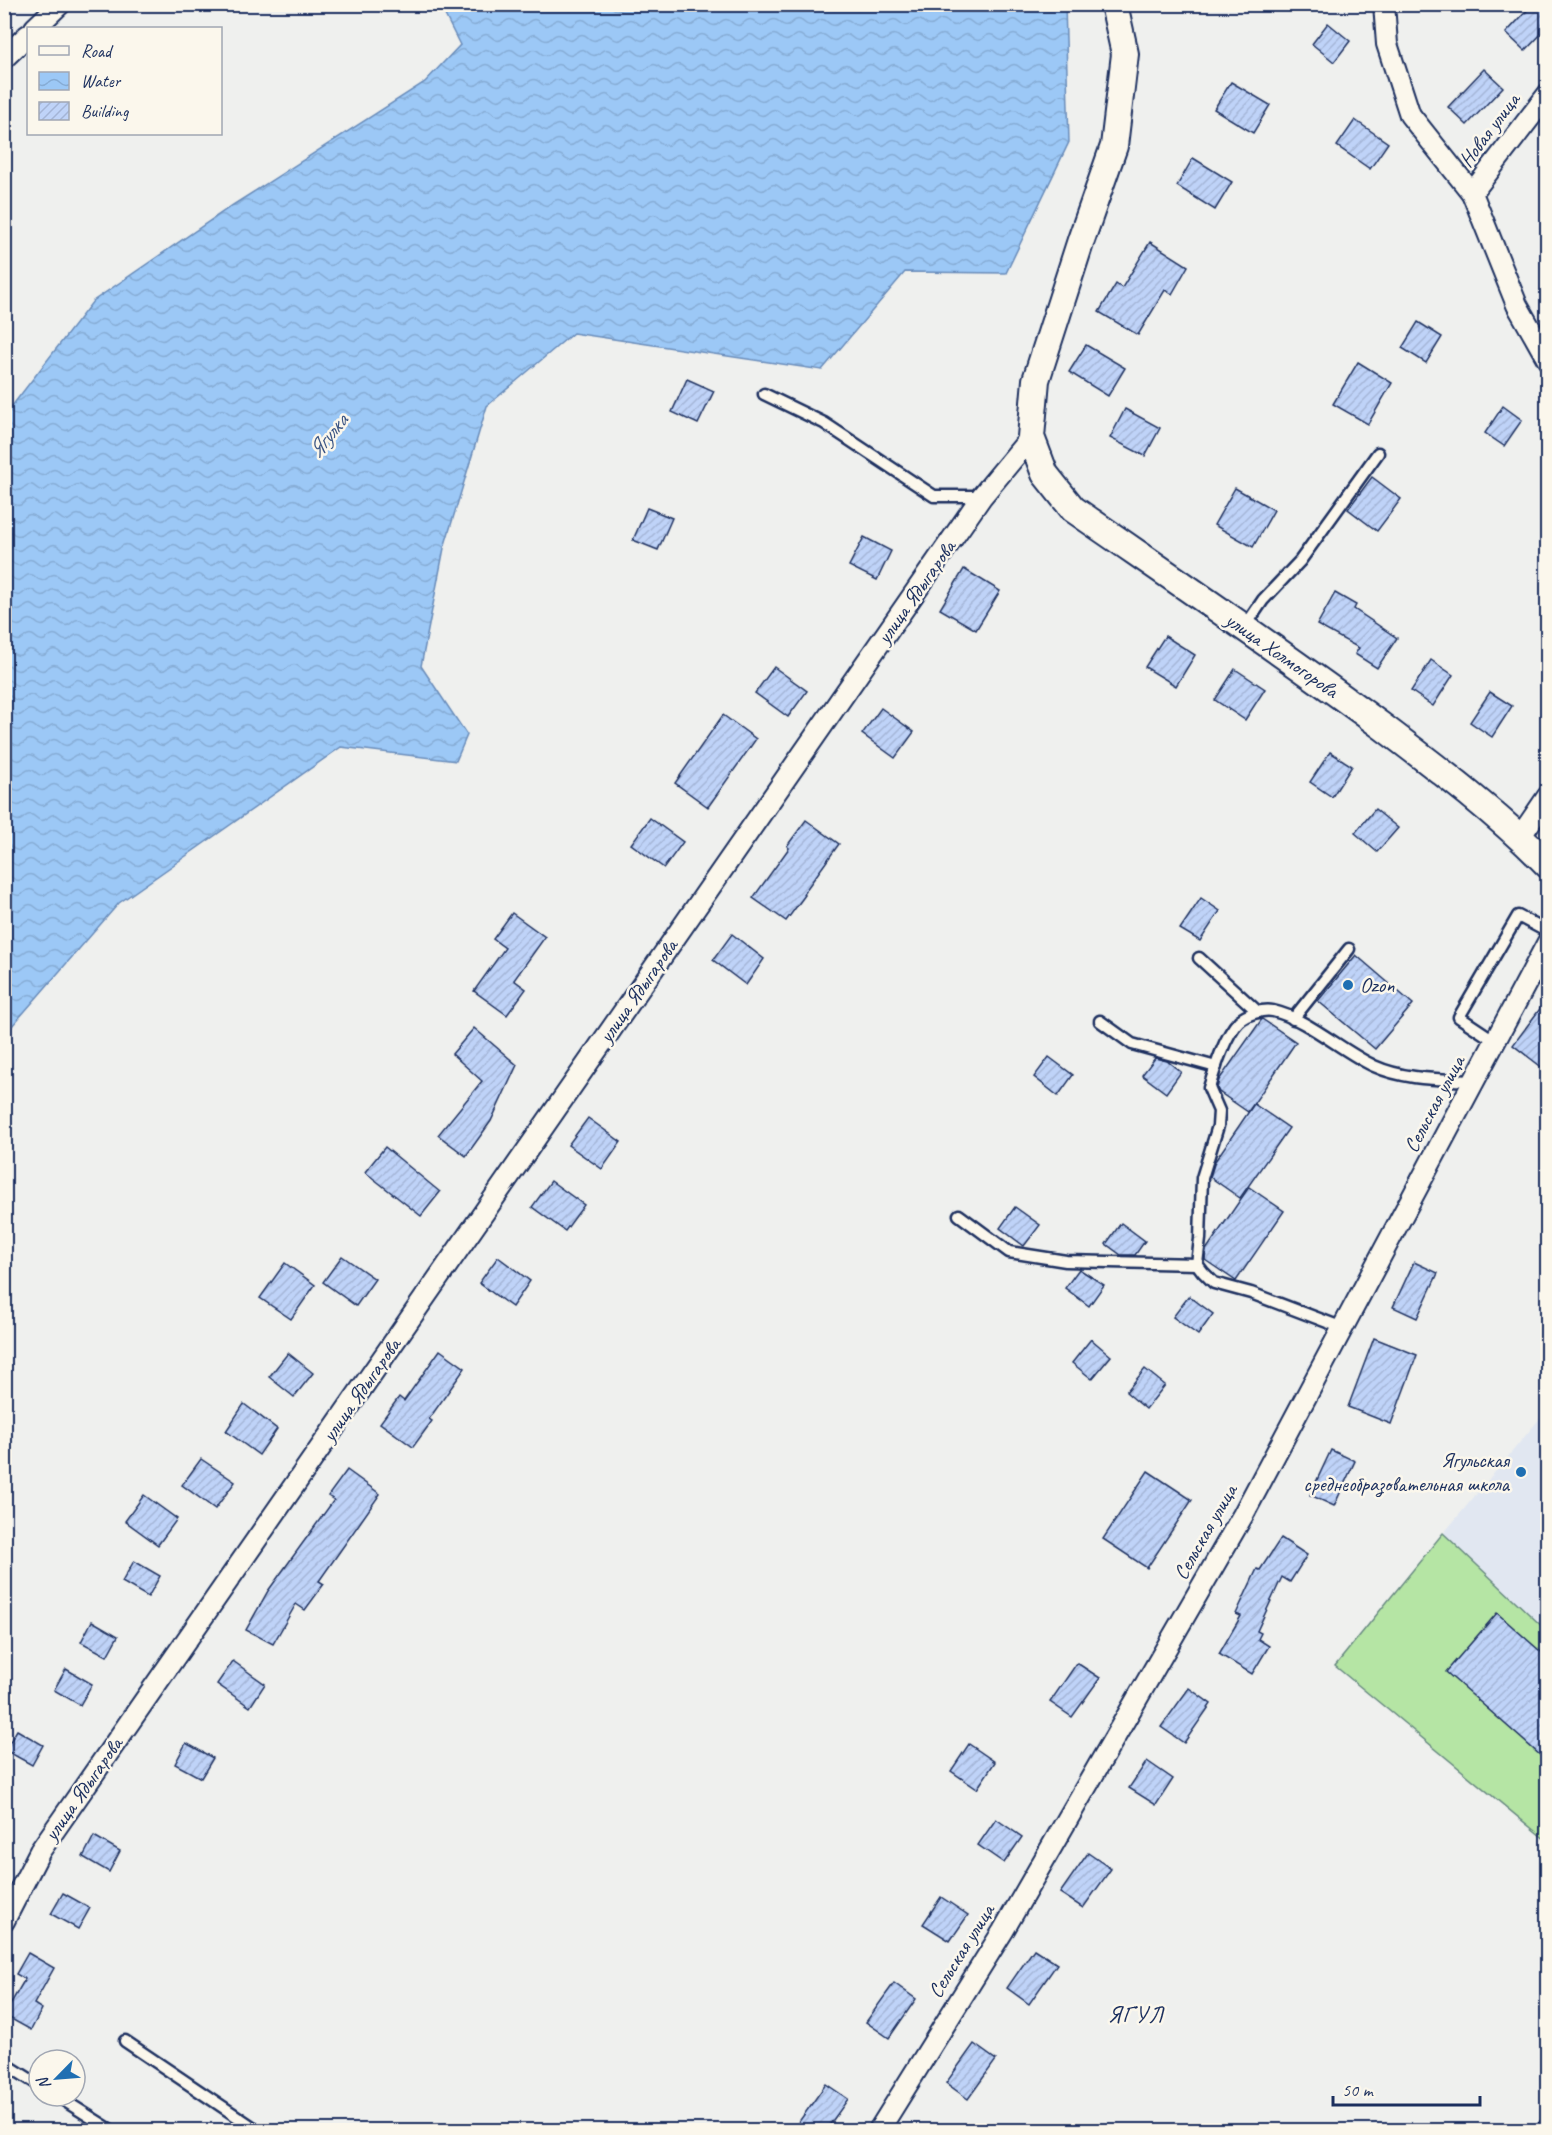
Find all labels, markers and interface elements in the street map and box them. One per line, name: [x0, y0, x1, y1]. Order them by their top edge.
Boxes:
legend: [27, 27, 222, 135]
text: Road: [81, 40, 114, 62]
text: Water: [81, 70, 122, 92]
street label: Новая улица: [1453, 86, 1527, 172]
text: Building: [81, 100, 130, 122]
water label: Ягулка: [302, 406, 356, 464]
street label: улица Ядыгарова: [870, 533, 963, 650]
street label: улица Холмогорова: [1219, 605, 1345, 704]
street label: улица Ядыгарова: [592, 932, 685, 1049]
place label: Ozon: [1360, 972, 1395, 998]
marker: Ozon: [1341, 978, 1355, 992]
street label: Сельская улица: [1398, 1049, 1471, 1157]
street label: улица Ядыгарова: [315, 1331, 408, 1448]
place label: Ягульская среднеобразовательная школа: [1303, 1447, 1511, 1498]
marker: Ягульская среднеобразовательная школа: [1514, 1465, 1528, 1479]
street label: Сельская улица: [1167, 1478, 1244, 1584]
street label: улица Ядыгарова: [37, 1730, 130, 1847]
street label: Сельская улица: [922, 1897, 1001, 2003]
district label: ЯГУЛ: [1108, 1999, 1165, 2029]
north arrow: [27, 2048, 87, 2108]
scale bar: [1333, 2069, 1480, 2107]
text: N: [32, 2072, 55, 2093]
text: 50 m: [1342, 2079, 1375, 2101]

